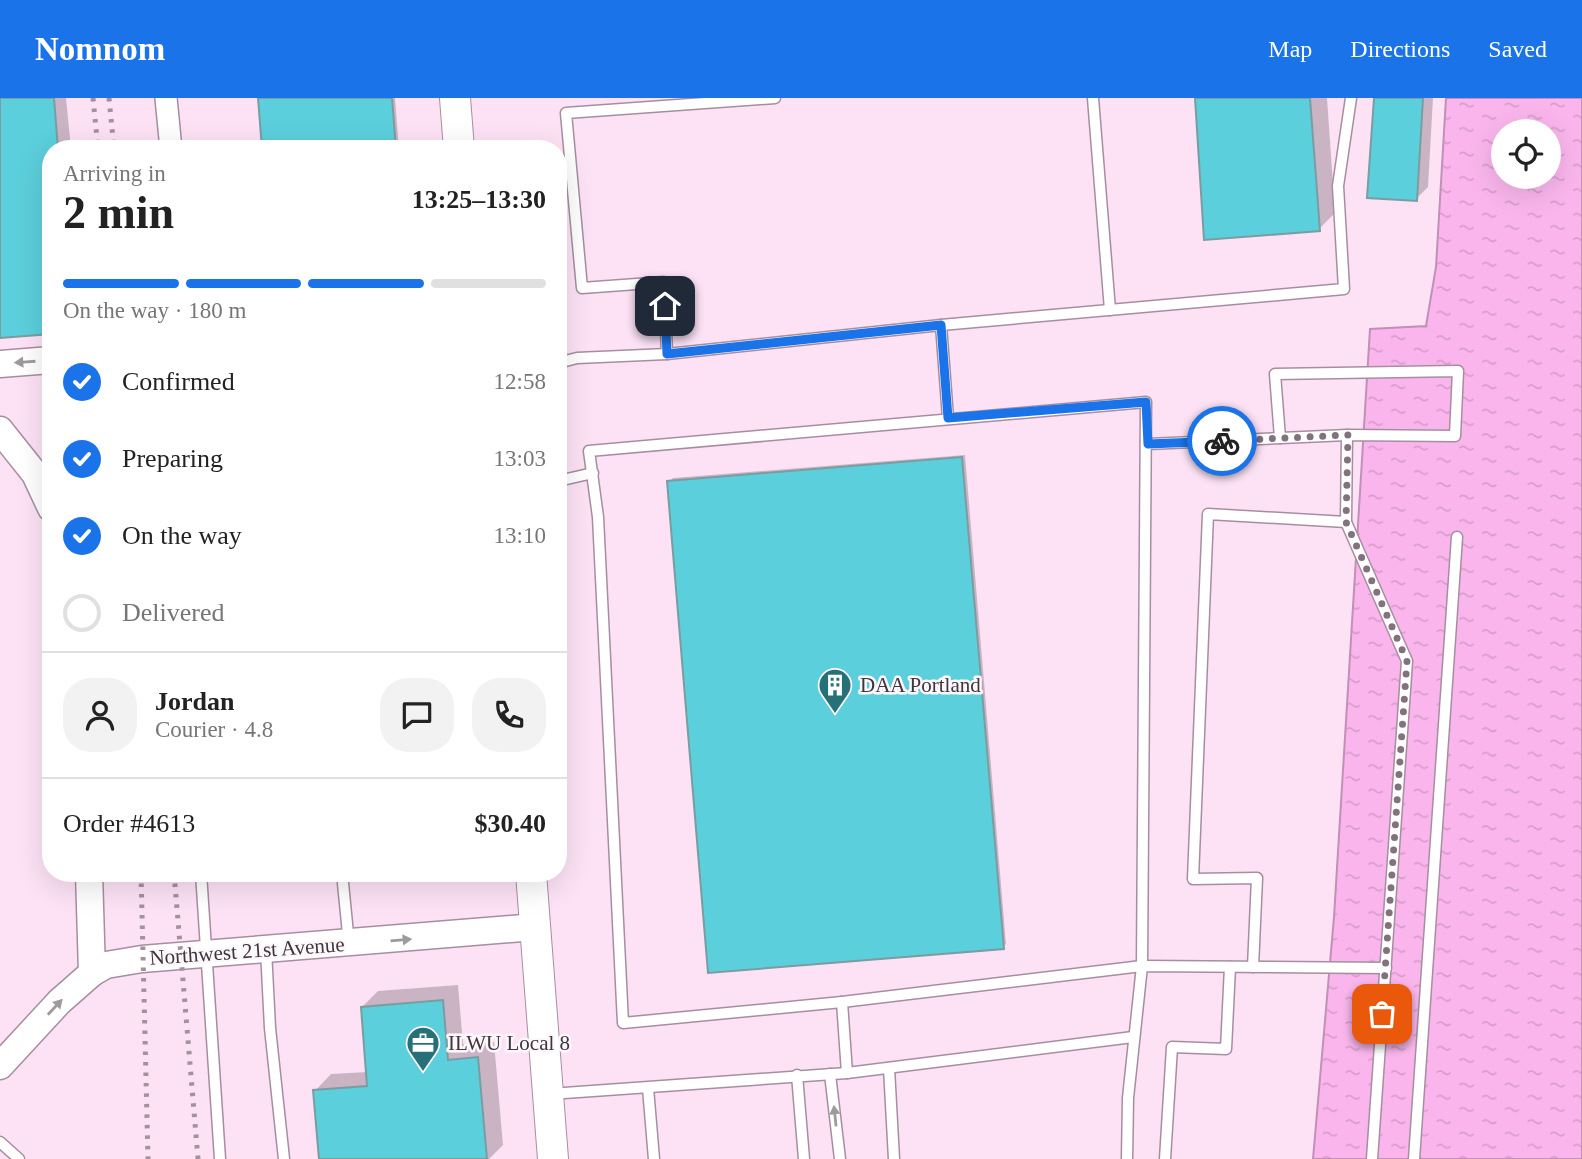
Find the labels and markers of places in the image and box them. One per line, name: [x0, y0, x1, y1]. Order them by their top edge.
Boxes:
pin: [635, 276, 695, 336]
building icon: DAA Portland: [816, 666, 854, 715]
place label: DAA Portland: [860, 673, 981, 697]
pin: [1352, 984, 1412, 1044]
office icon: ILWU Local 8: [404, 1024, 442, 1073]
place label: ILWU Local 8: [448, 1031, 570, 1055]

